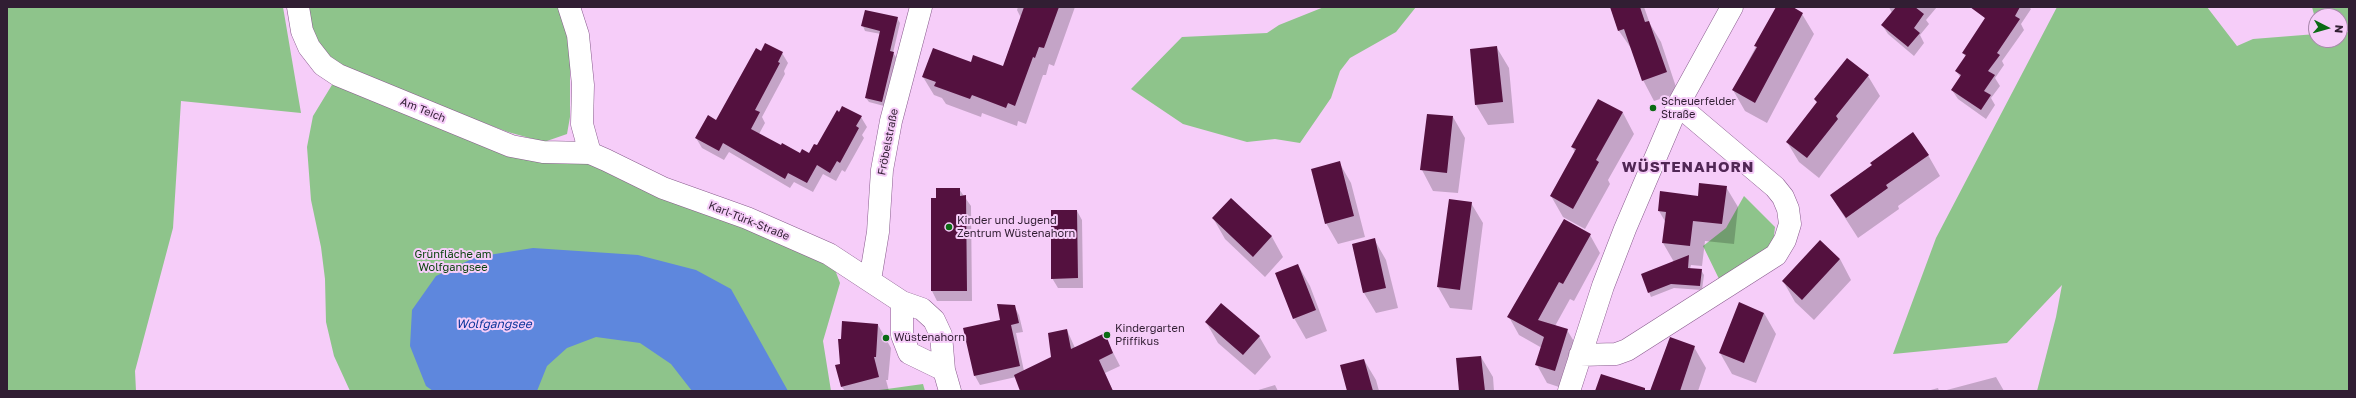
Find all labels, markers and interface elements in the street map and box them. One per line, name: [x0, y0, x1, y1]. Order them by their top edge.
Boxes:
north arrow: [2308, 8, 2348, 48]
text: N: [2333, 24, 2346, 34]
street label: Am Teich: [398, 95, 448, 125]
place label: Scheuerfelder Straße: [1661, 95, 1736, 121]
marker: Scheuerfelder Straße: [1648, 103, 1658, 113]
street label: Fröbelstraße: [875, 108, 901, 176]
district label: WÜSTENAHORN: [1622, 158, 1754, 176]
street label: Karl-Türk-Straße: [707, 199, 791, 243]
place label: Kinder und Jugend Zentrum Wüstenahorn: [957, 214, 1075, 240]
marker: Kinder und Jugend Zentrum Wüstenahorn: [944, 222, 954, 232]
park label: Grünfläche am Wolfgangsee: [414, 248, 492, 274]
water label: Wolfgangsee: [456, 317, 532, 331]
place label: Kindergarten Pfiffikus: [1115, 322, 1185, 348]
marker: Kindergarten Pfiffikus: [1102, 330, 1112, 340]
place label: Wüstenahorn: [894, 331, 965, 345]
marker: Wüstenahorn: [881, 333, 891, 343]

